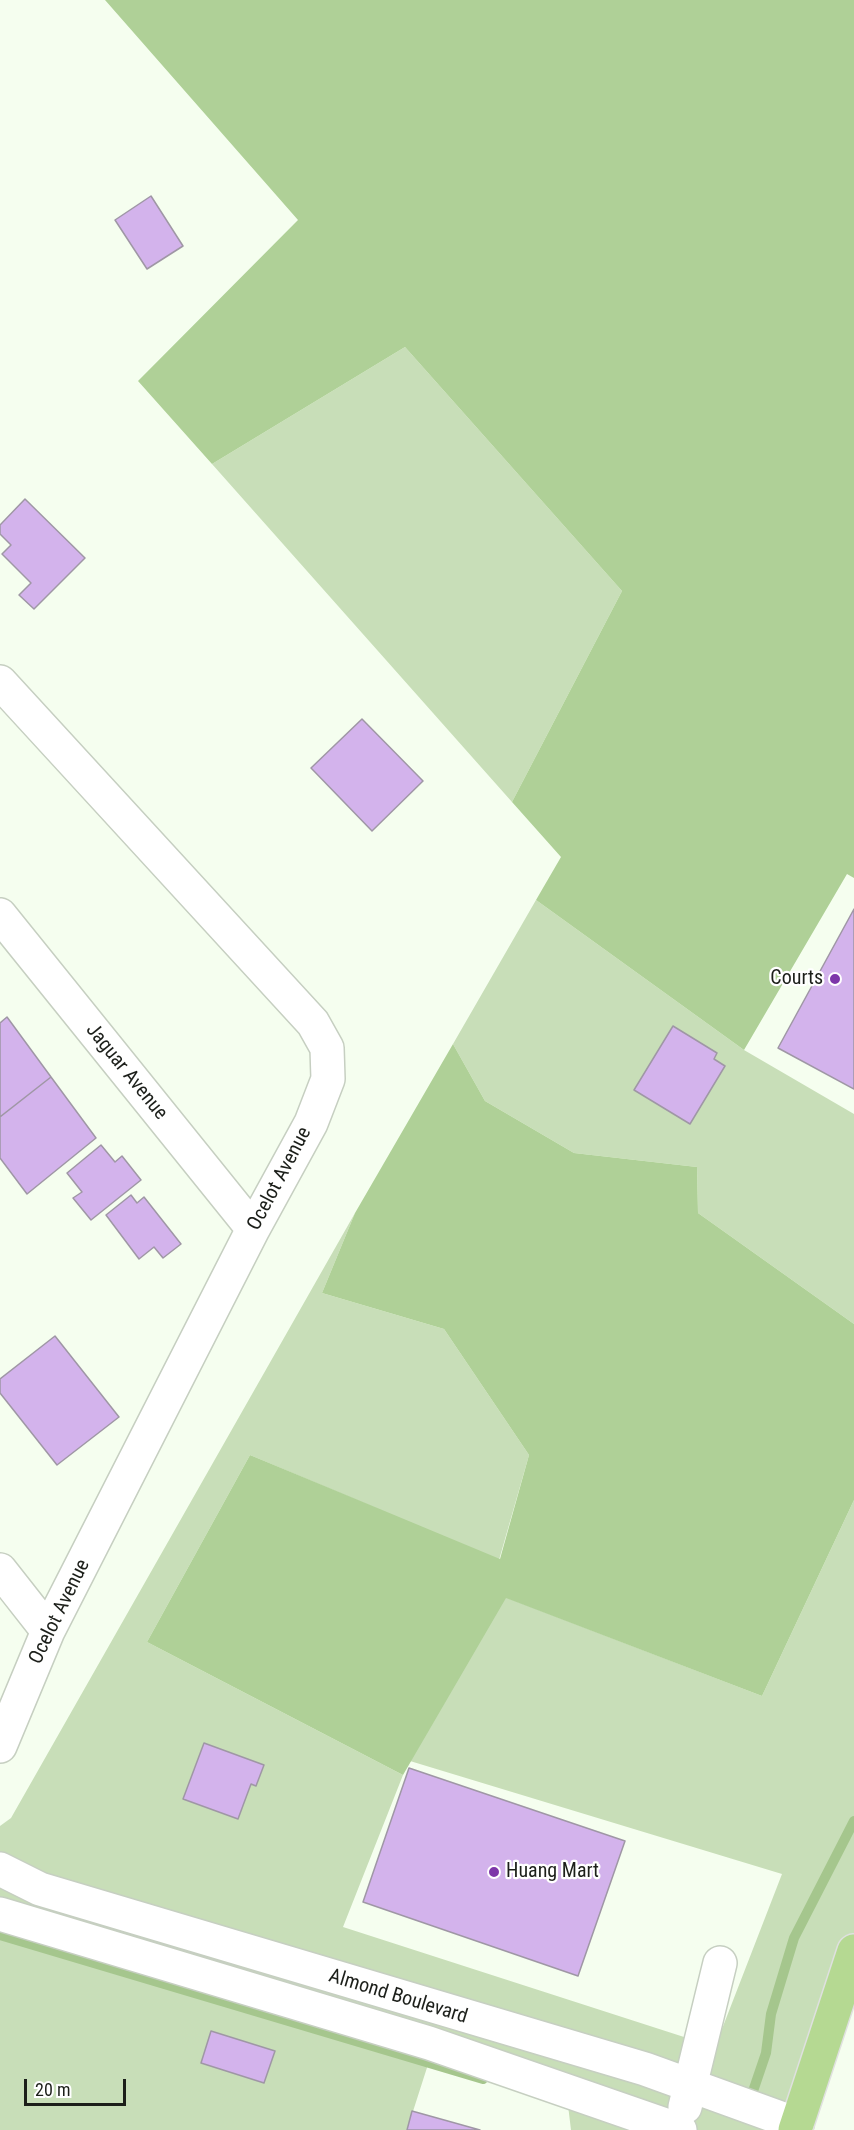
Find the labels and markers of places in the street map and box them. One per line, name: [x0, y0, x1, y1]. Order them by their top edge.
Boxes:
place label: Courts: [770, 967, 823, 991]
marker: Courts: [828, 972, 842, 986]
place label: Huang Mart: [506, 1860, 599, 1884]
marker: Huang Mart: [487, 1865, 501, 1879]

